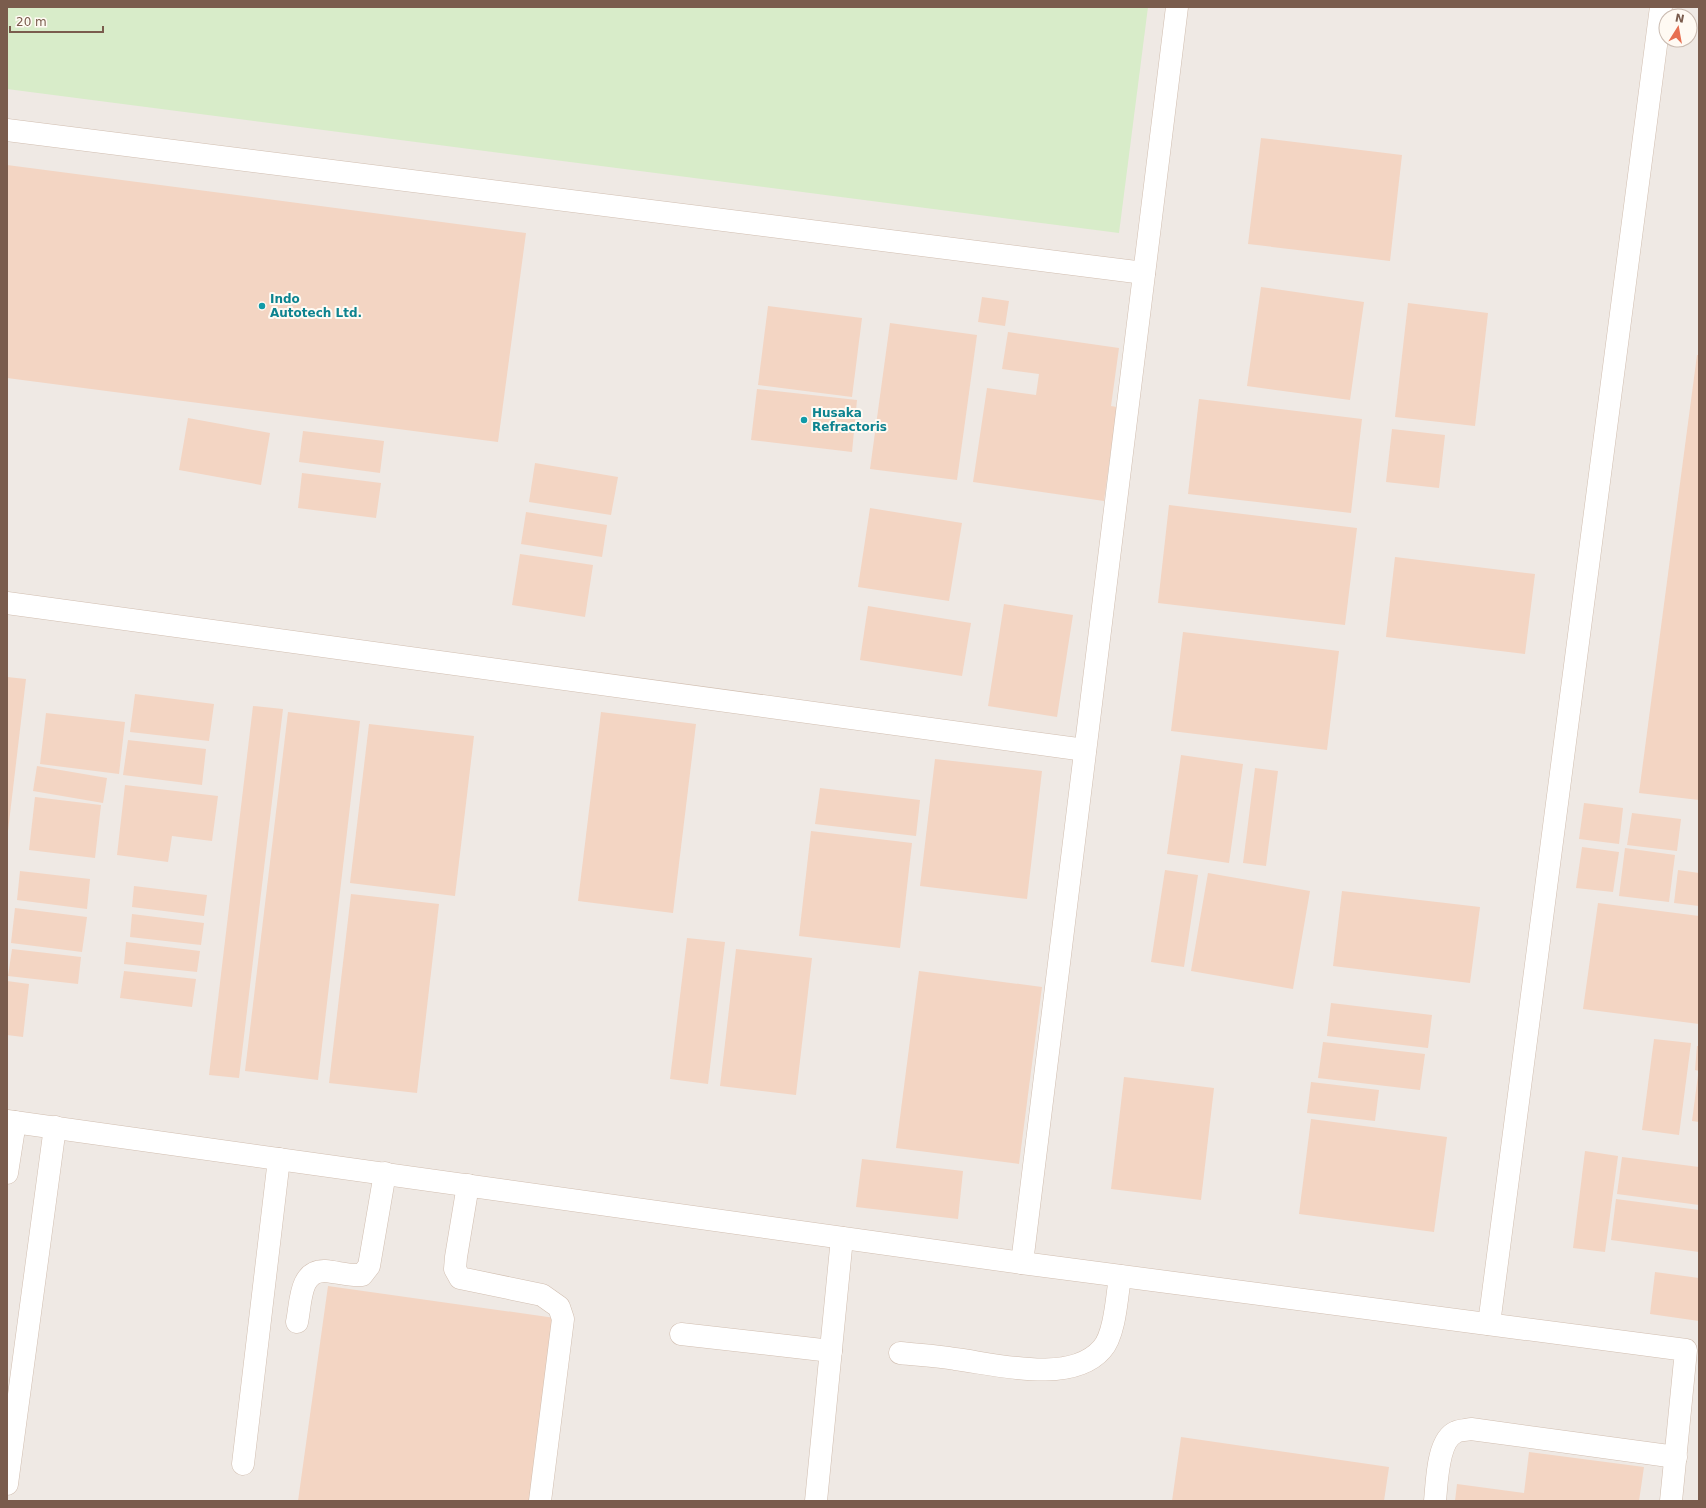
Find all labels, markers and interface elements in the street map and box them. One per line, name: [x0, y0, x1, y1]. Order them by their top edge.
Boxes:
scale bar: [10, 8, 103, 34]
north arrow: [1658, 8, 1698, 48]
text: N: [1674, 11, 1686, 26]
text: 20 m: [16, 15, 47, 29]
place label: Indo Autotech Ltd.: [270, 292, 362, 320]
marker: Indo Autotech Ltd.: [257, 301, 267, 311]
place label: Husaka Refractoris: [812, 406, 887, 434]
marker: Husaka Refractoris: [799, 415, 809, 425]

